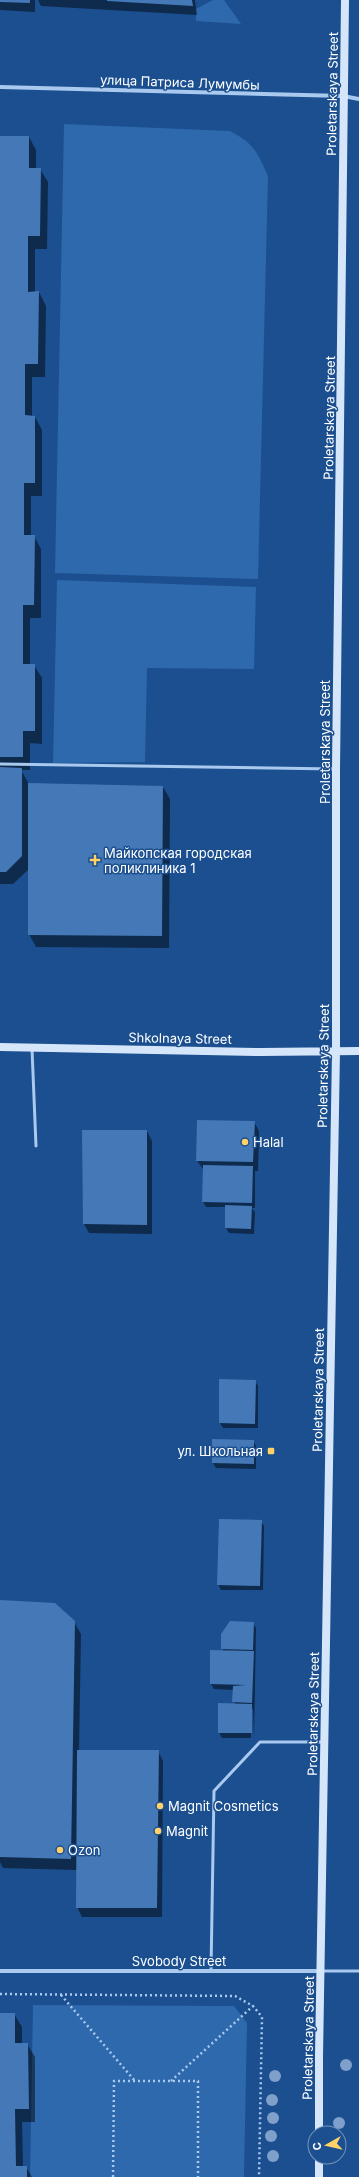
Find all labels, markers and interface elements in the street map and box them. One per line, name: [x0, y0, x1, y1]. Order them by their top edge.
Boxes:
street label: Proletarskaya Street: [323, 32, 341, 156]
street label: улица Патриса Лумумбы: [100, 71, 260, 93]
street label: Proletarskaya Street: [320, 356, 338, 480]
street label: Proletarskaya Street: [317, 680, 333, 804]
place label: Майкопская городская поликлиника 1: [104, 845, 252, 876]
marker: Майкопская городская поликлиника 1: [89, 854, 101, 866]
street label: Proletarskaya Street: [314, 1004, 332, 1128]
street label: Shkolnaya Street: [128, 1029, 232, 1047]
place label: Halal: [253, 1134, 284, 1150]
marker: Halal: [240, 1137, 250, 1147]
street label: Proletarskaya Street: [309, 1328, 327, 1452]
place label: ул. Школьная: [177, 1443, 263, 1459]
marker: ул. Школьная: [266, 1446, 276, 1456]
street label: Proletarskaya Street: [304, 1652, 322, 1776]
place label: Magnit Cosmetics: [168, 1798, 279, 1814]
marker: Magnit Cosmetics: [155, 1801, 165, 1811]
place label: Magnit: [166, 1823, 208, 1839]
marker: Magnit: [153, 1826, 163, 1836]
place label: Ozon: [68, 1842, 100, 1858]
marker: Ozon: [55, 1845, 65, 1855]
street label: Svobody Street: [132, 1953, 226, 1969]
street label: Proletarskaya Street: [299, 1976, 317, 2100]
north arrow: [307, 2125, 347, 2165]
text: С: [310, 2141, 325, 2151]

